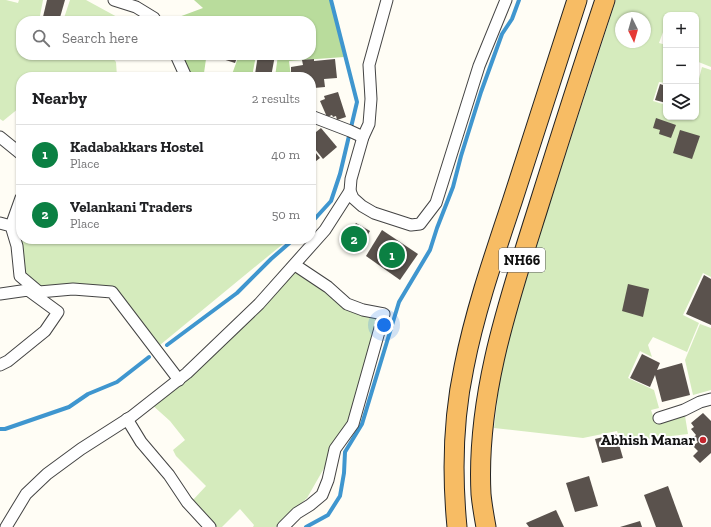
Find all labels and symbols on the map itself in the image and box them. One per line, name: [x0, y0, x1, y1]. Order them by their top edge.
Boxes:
north arrow: [615, 12, 651, 48]
pin: 2: [341, 224, 367, 254]
pin: 1: [379, 240, 405, 270]
road number: NH66: [499, 248, 545, 272]
your location: [374, 315, 394, 335]
place label: Abhish Manar: [601, 431, 695, 449]
marker: Abhish Manar: [698, 435, 708, 445]

